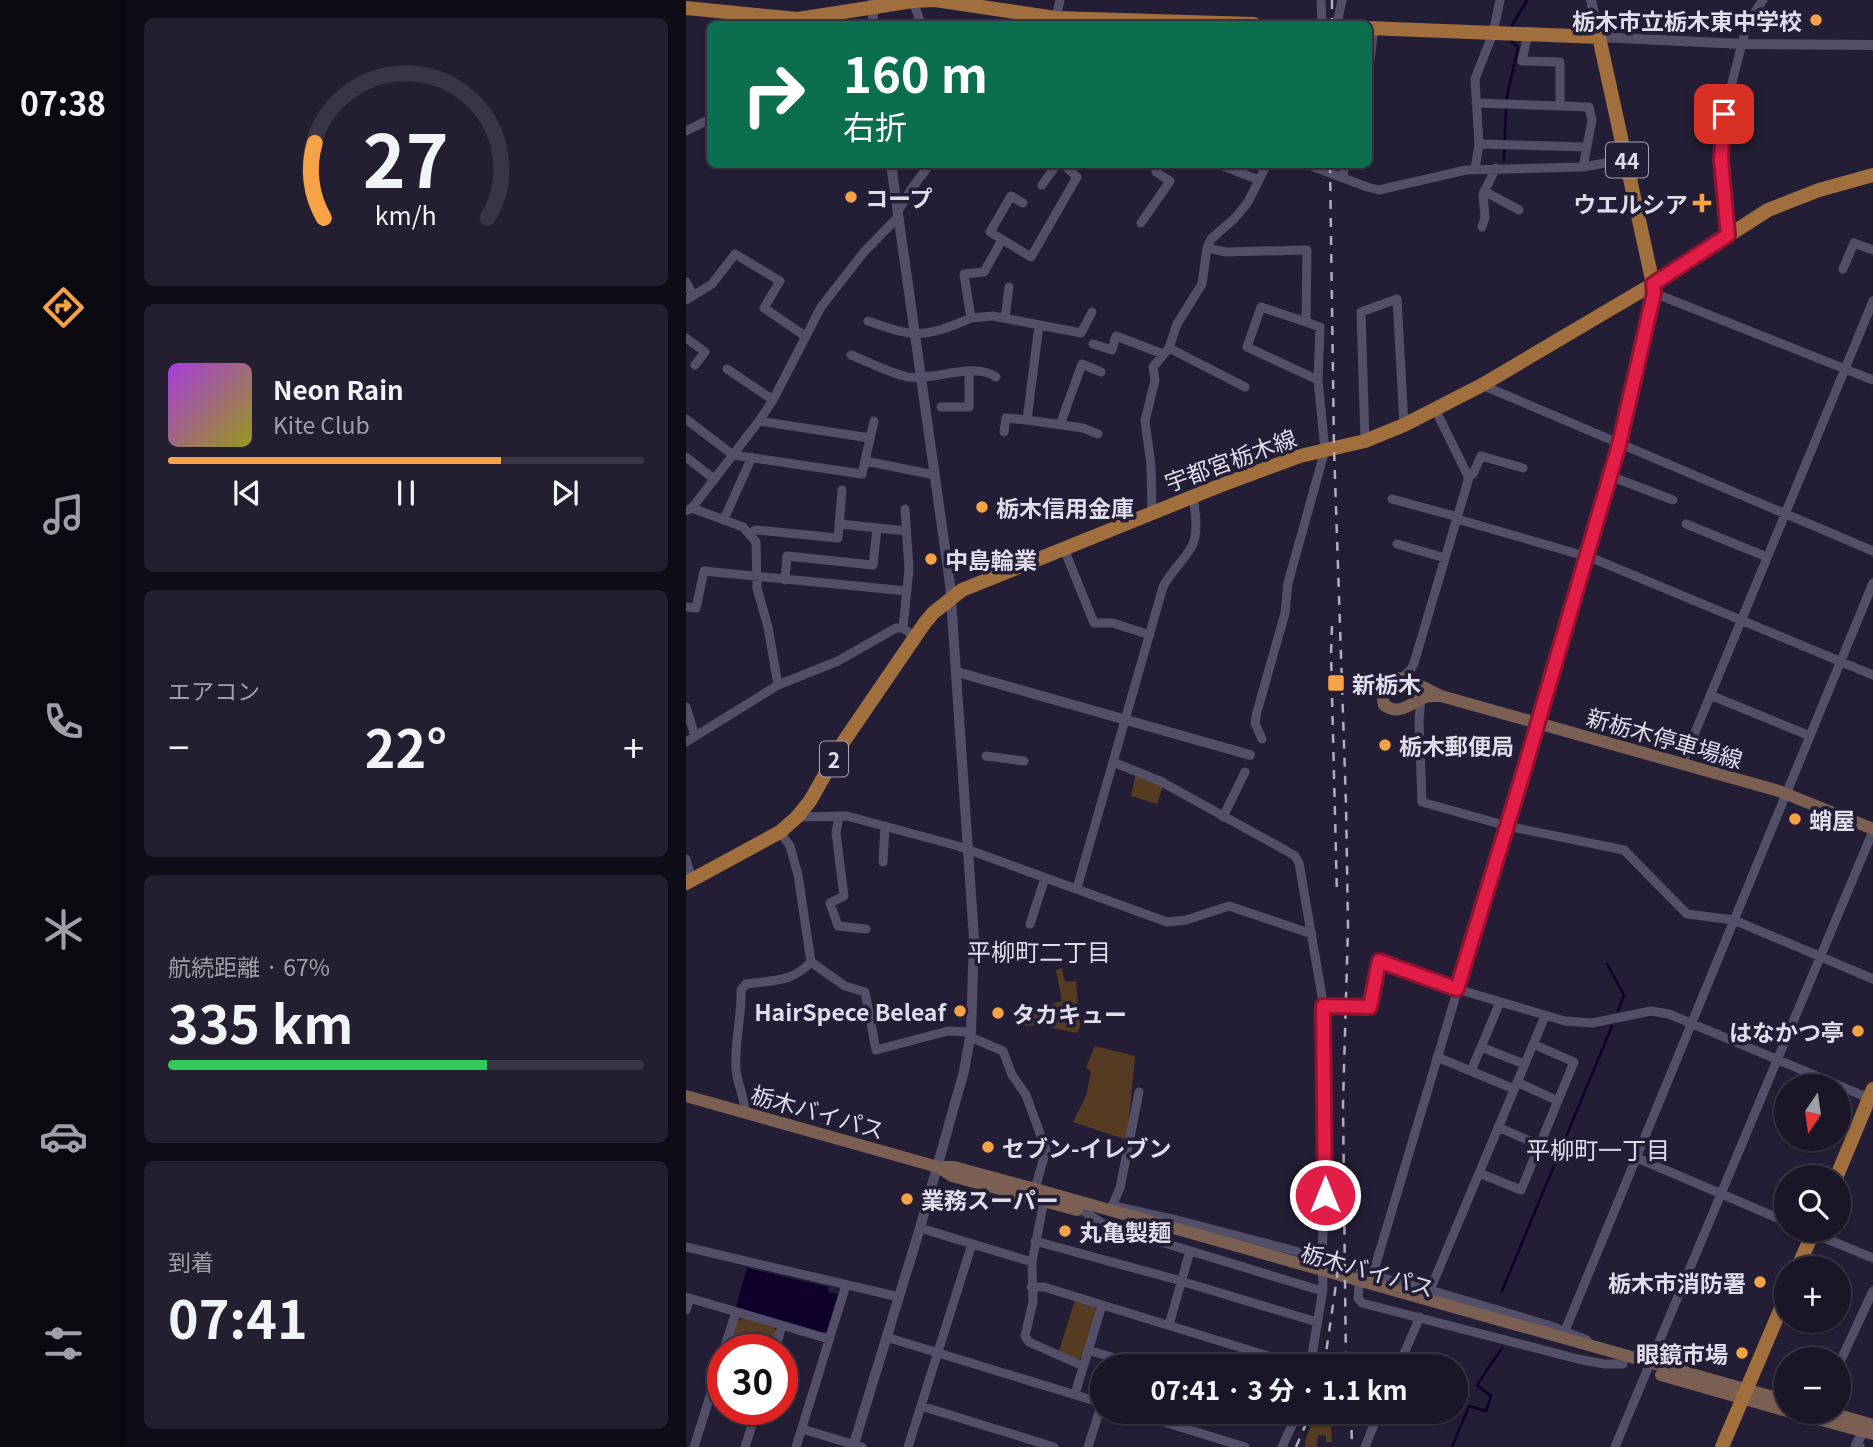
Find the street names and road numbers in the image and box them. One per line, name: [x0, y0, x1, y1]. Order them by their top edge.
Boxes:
road number: 44: [1606, 142, 1648, 178]
street label: 宇都宮栃木線: [1159, 419, 1301, 499]
street label: 新栃木停車場線: [1583, 698, 1747, 776]
road number: 2: [820, 742, 848, 776]
street label: 栃木バイパス: [747, 1076, 889, 1146]
street label: 栃木バイパス: [1297, 1234, 1439, 1304]

